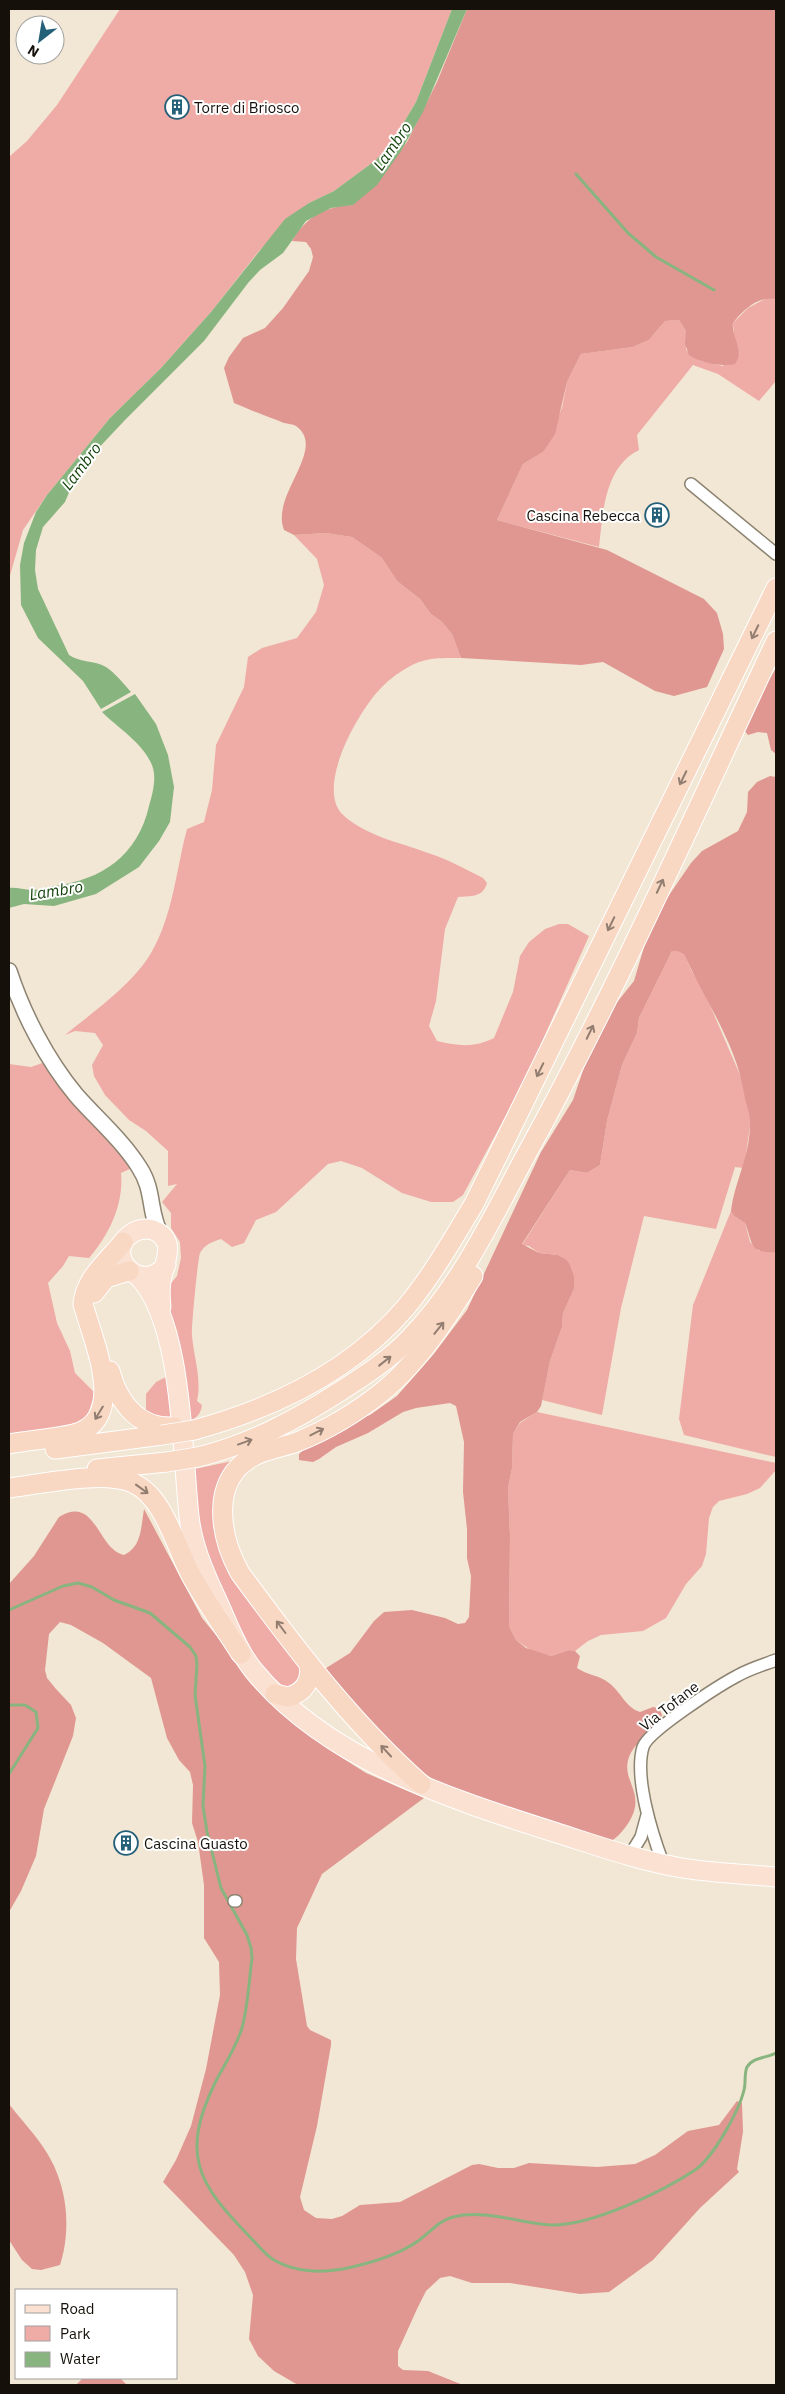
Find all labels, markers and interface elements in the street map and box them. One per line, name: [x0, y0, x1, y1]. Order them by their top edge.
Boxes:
north arrow: [15, 15, 65, 65]
text: N: [24, 41, 42, 61]
building icon: Torre di Briosco: [164, 94, 190, 120]
place label: Torre di Briosco: [194, 98, 299, 117]
water label: Lambro: [369, 118, 416, 174]
water label: Lambro: [57, 438, 105, 494]
building icon: Cascina Rebecca: [644, 502, 670, 528]
place label: Cascina Rebecca: [526, 506, 640, 525]
one-way arrow: [750, 624, 759, 639]
one-way arrow: [678, 770, 687, 785]
water label: Lambro: [28, 876, 84, 904]
one-way arrow: [656, 879, 665, 894]
one-way arrow: [606, 916, 616, 931]
one-way arrow: [585, 1025, 595, 1040]
one-way arrow: [535, 1062, 544, 1077]
one-way arrow: [434, 1322, 445, 1335]
one-way arrow: [378, 1356, 391, 1367]
one-way arrow: [94, 1405, 104, 1419]
one-way arrow: [309, 1427, 324, 1437]
one-way arrow: [236, 1437, 252, 1446]
one-way arrow: [135, 1484, 149, 1494]
one-way arrow: [276, 1620, 286, 1634]
street label: Via Tofane: [636, 1677, 702, 1735]
one-way arrow: [380, 1745, 392, 1758]
building icon: Cascina Guasto: [113, 1830, 139, 1856]
place label: Cascina Guasto: [144, 1834, 248, 1853]
legend: [15, 2289, 178, 2379]
text: Road: [60, 2299, 95, 2318]
text: Park: [60, 2324, 90, 2343]
text: Water: [60, 2349, 101, 2368]

